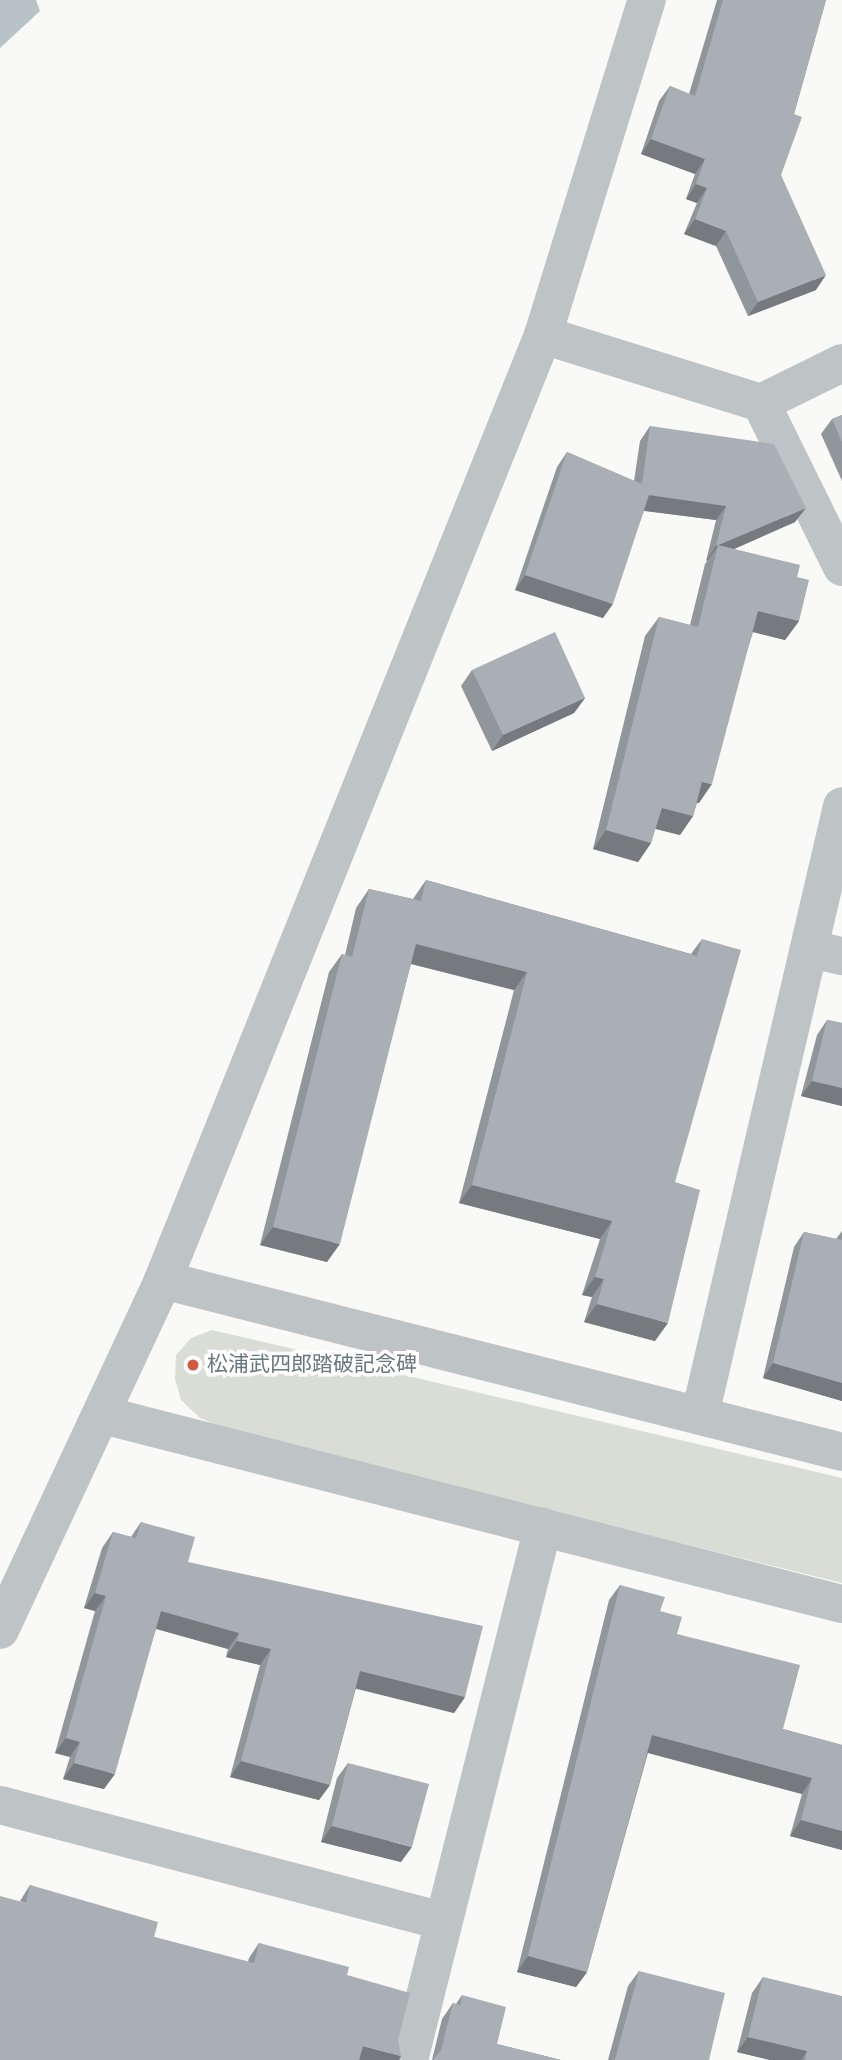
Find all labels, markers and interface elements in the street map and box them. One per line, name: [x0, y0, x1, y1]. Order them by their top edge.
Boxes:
place label: 松浦武四郎踏破記念碑: [207, 1352, 417, 1378]
marker: 松浦武四郎踏破記念碑: [185, 1357, 201, 1373]

